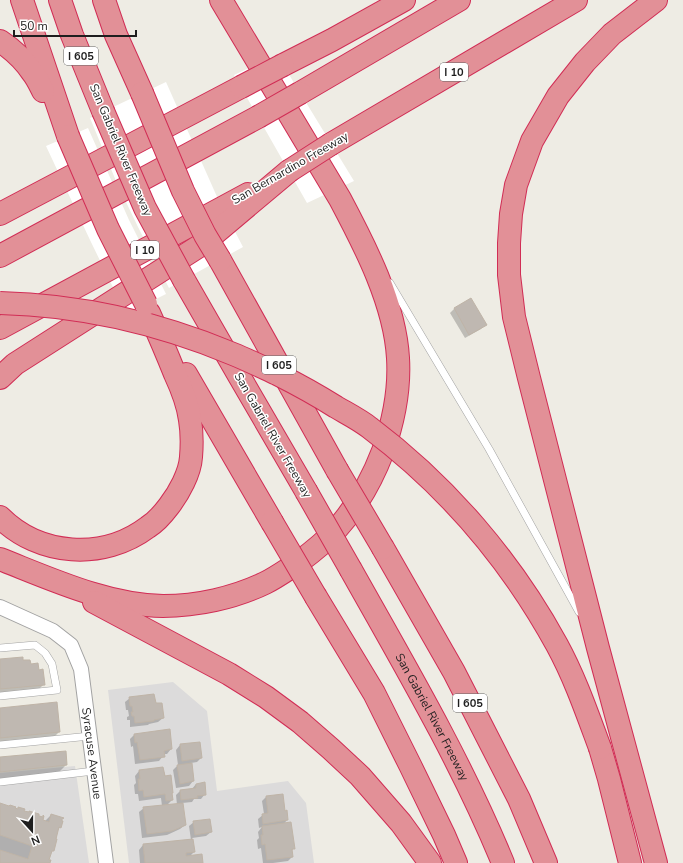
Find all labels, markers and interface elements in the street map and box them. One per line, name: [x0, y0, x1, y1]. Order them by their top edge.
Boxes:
scale bar: [14, 12, 136, 38]
text: 50 m: [20, 18, 48, 34]
road number: I 605: [64, 47, 98, 65]
road number: I 10: [440, 63, 468, 81]
street label: San Gabriel River Freeway: [86, 81, 156, 219]
street label: San Bernardino Freeway: [229, 128, 352, 208]
road number: I 10: [131, 241, 159, 259]
road number: I 605: [262, 356, 296, 374]
street label: San Gabriel River Freeway: [230, 369, 316, 501]
street label: San Gabriel River Freeway: [392, 650, 473, 784]
road number: I 605: [453, 694, 487, 712]
street label: Syracuse Avenue: [78, 706, 106, 800]
north arrow: [12, 811, 52, 851]
text: N: [29, 831, 42, 848]

